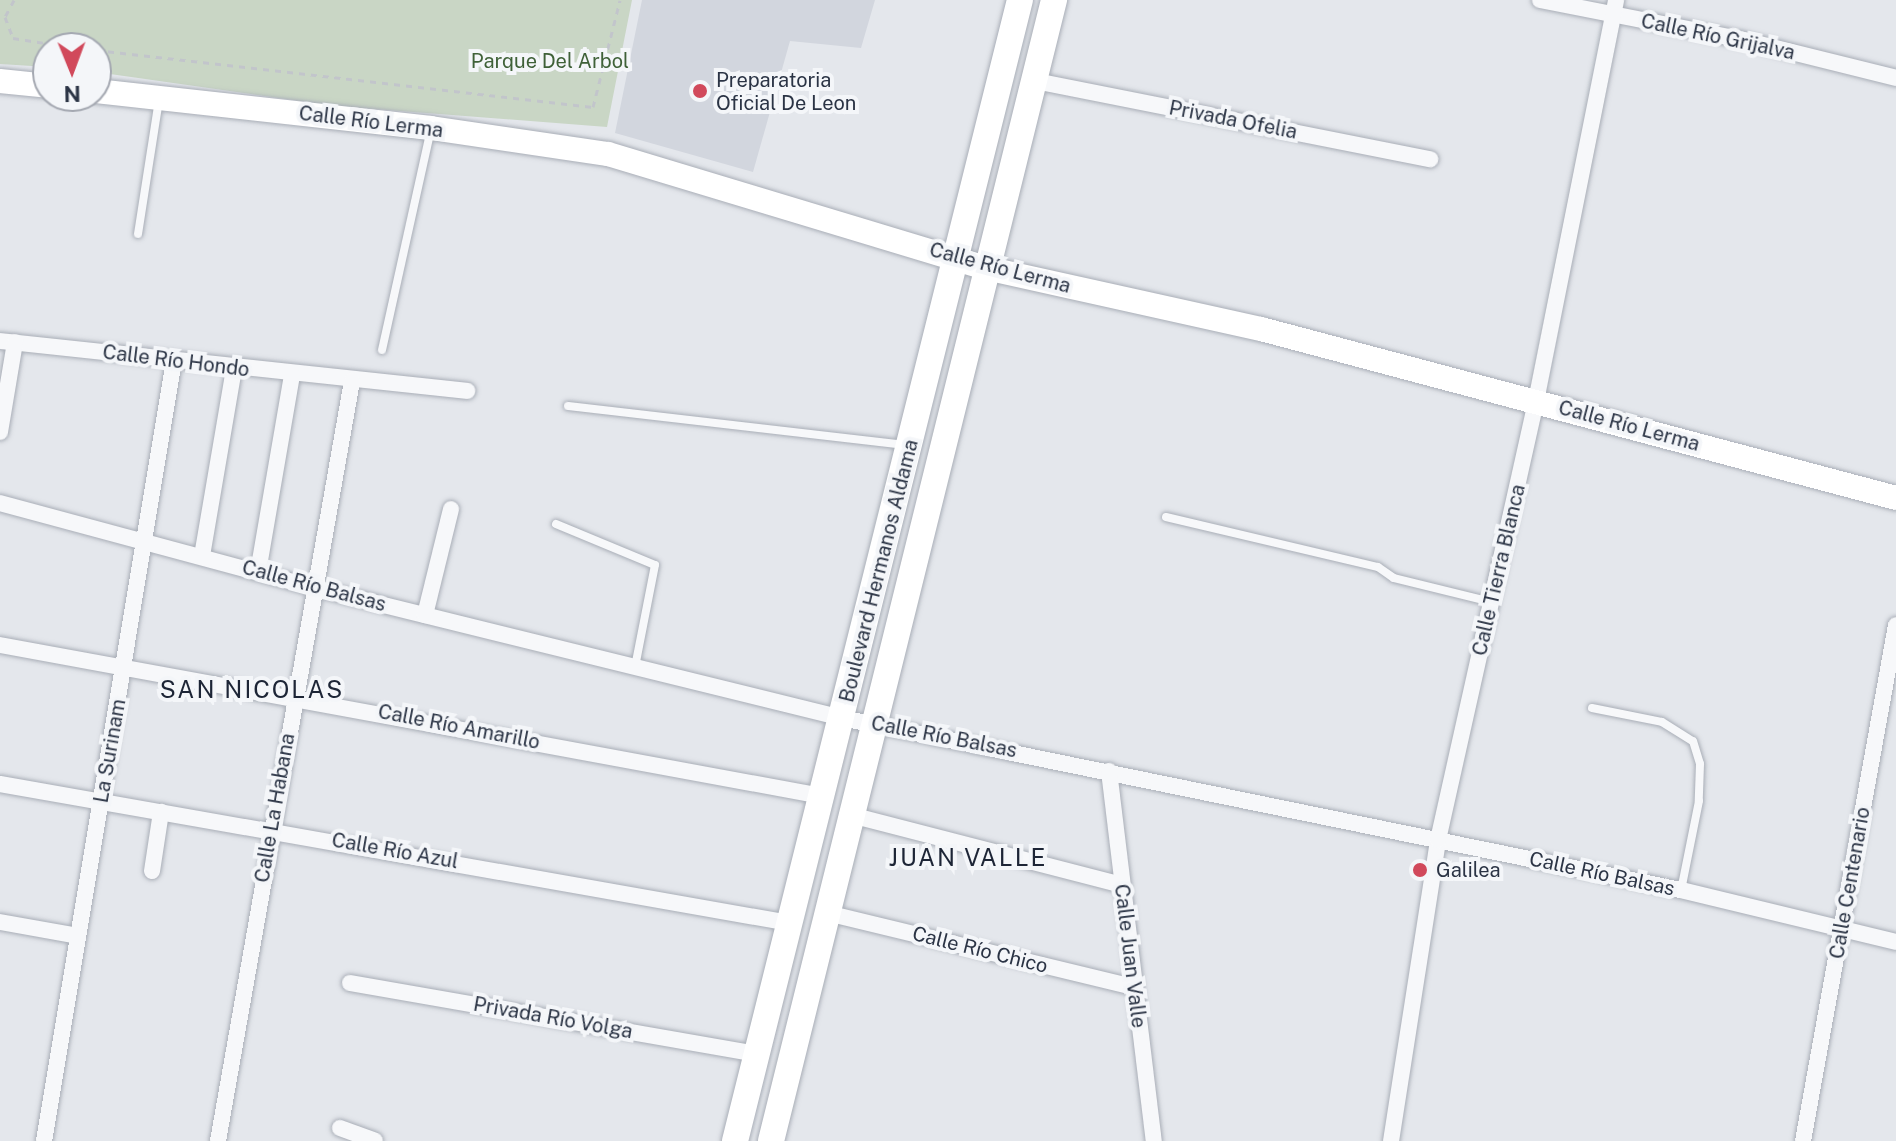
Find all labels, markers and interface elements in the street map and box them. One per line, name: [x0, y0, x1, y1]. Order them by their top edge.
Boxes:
street label: Calle Río Grijalva: [1639, 9, 1797, 65]
north arrow: [32, 32, 112, 112]
park label: Parque Del Arbol: [471, 49, 629, 73]
place label: Preparatoria Oficial De Leon: [716, 68, 856, 115]
text: N: [64, 81, 81, 107]
marker: Preparatoria Oficial De Leon: [691, 82, 709, 100]
street label: Privada Ofelia: [1167, 96, 1299, 144]
street label: Calle Río Lerma: [297, 101, 445, 143]
street label: Calle Río Lerma: [927, 238, 1073, 298]
street label: Calle Río Hondo: [101, 340, 251, 382]
street label: Calle Río Lerma: [1556, 396, 1702, 456]
street label: Boulevard Hermanos Aldama: [835, 437, 923, 705]
street label: Calle Tierra Blanca: [1468, 482, 1530, 658]
street label: Calle Río Balsas: [239, 555, 389, 617]
district label: SAN NICOLAS: [160, 676, 344, 704]
street label: La Surinam: [89, 697, 131, 805]
street label: Calle Río Amarillo: [376, 700, 542, 754]
street label: Calle Río Balsas: [869, 711, 1019, 763]
street label: Calle La Habana: [250, 732, 300, 884]
street label: Calle Centenario: [1825, 805, 1875, 961]
street label: Calle Río Azul: [330, 828, 460, 874]
district label: JUAN VALLE: [888, 844, 1048, 872]
street label: Calle Río Balsas: [1527, 847, 1677, 901]
place label: Galilea: [1436, 858, 1501, 882]
marker: Galilea: [1411, 861, 1429, 879]
street label: Calle Juan Valle: [1109, 882, 1151, 1030]
street label: Calle Río Chico: [910, 922, 1050, 978]
street label: Privada Río Volga: [471, 992, 635, 1044]

